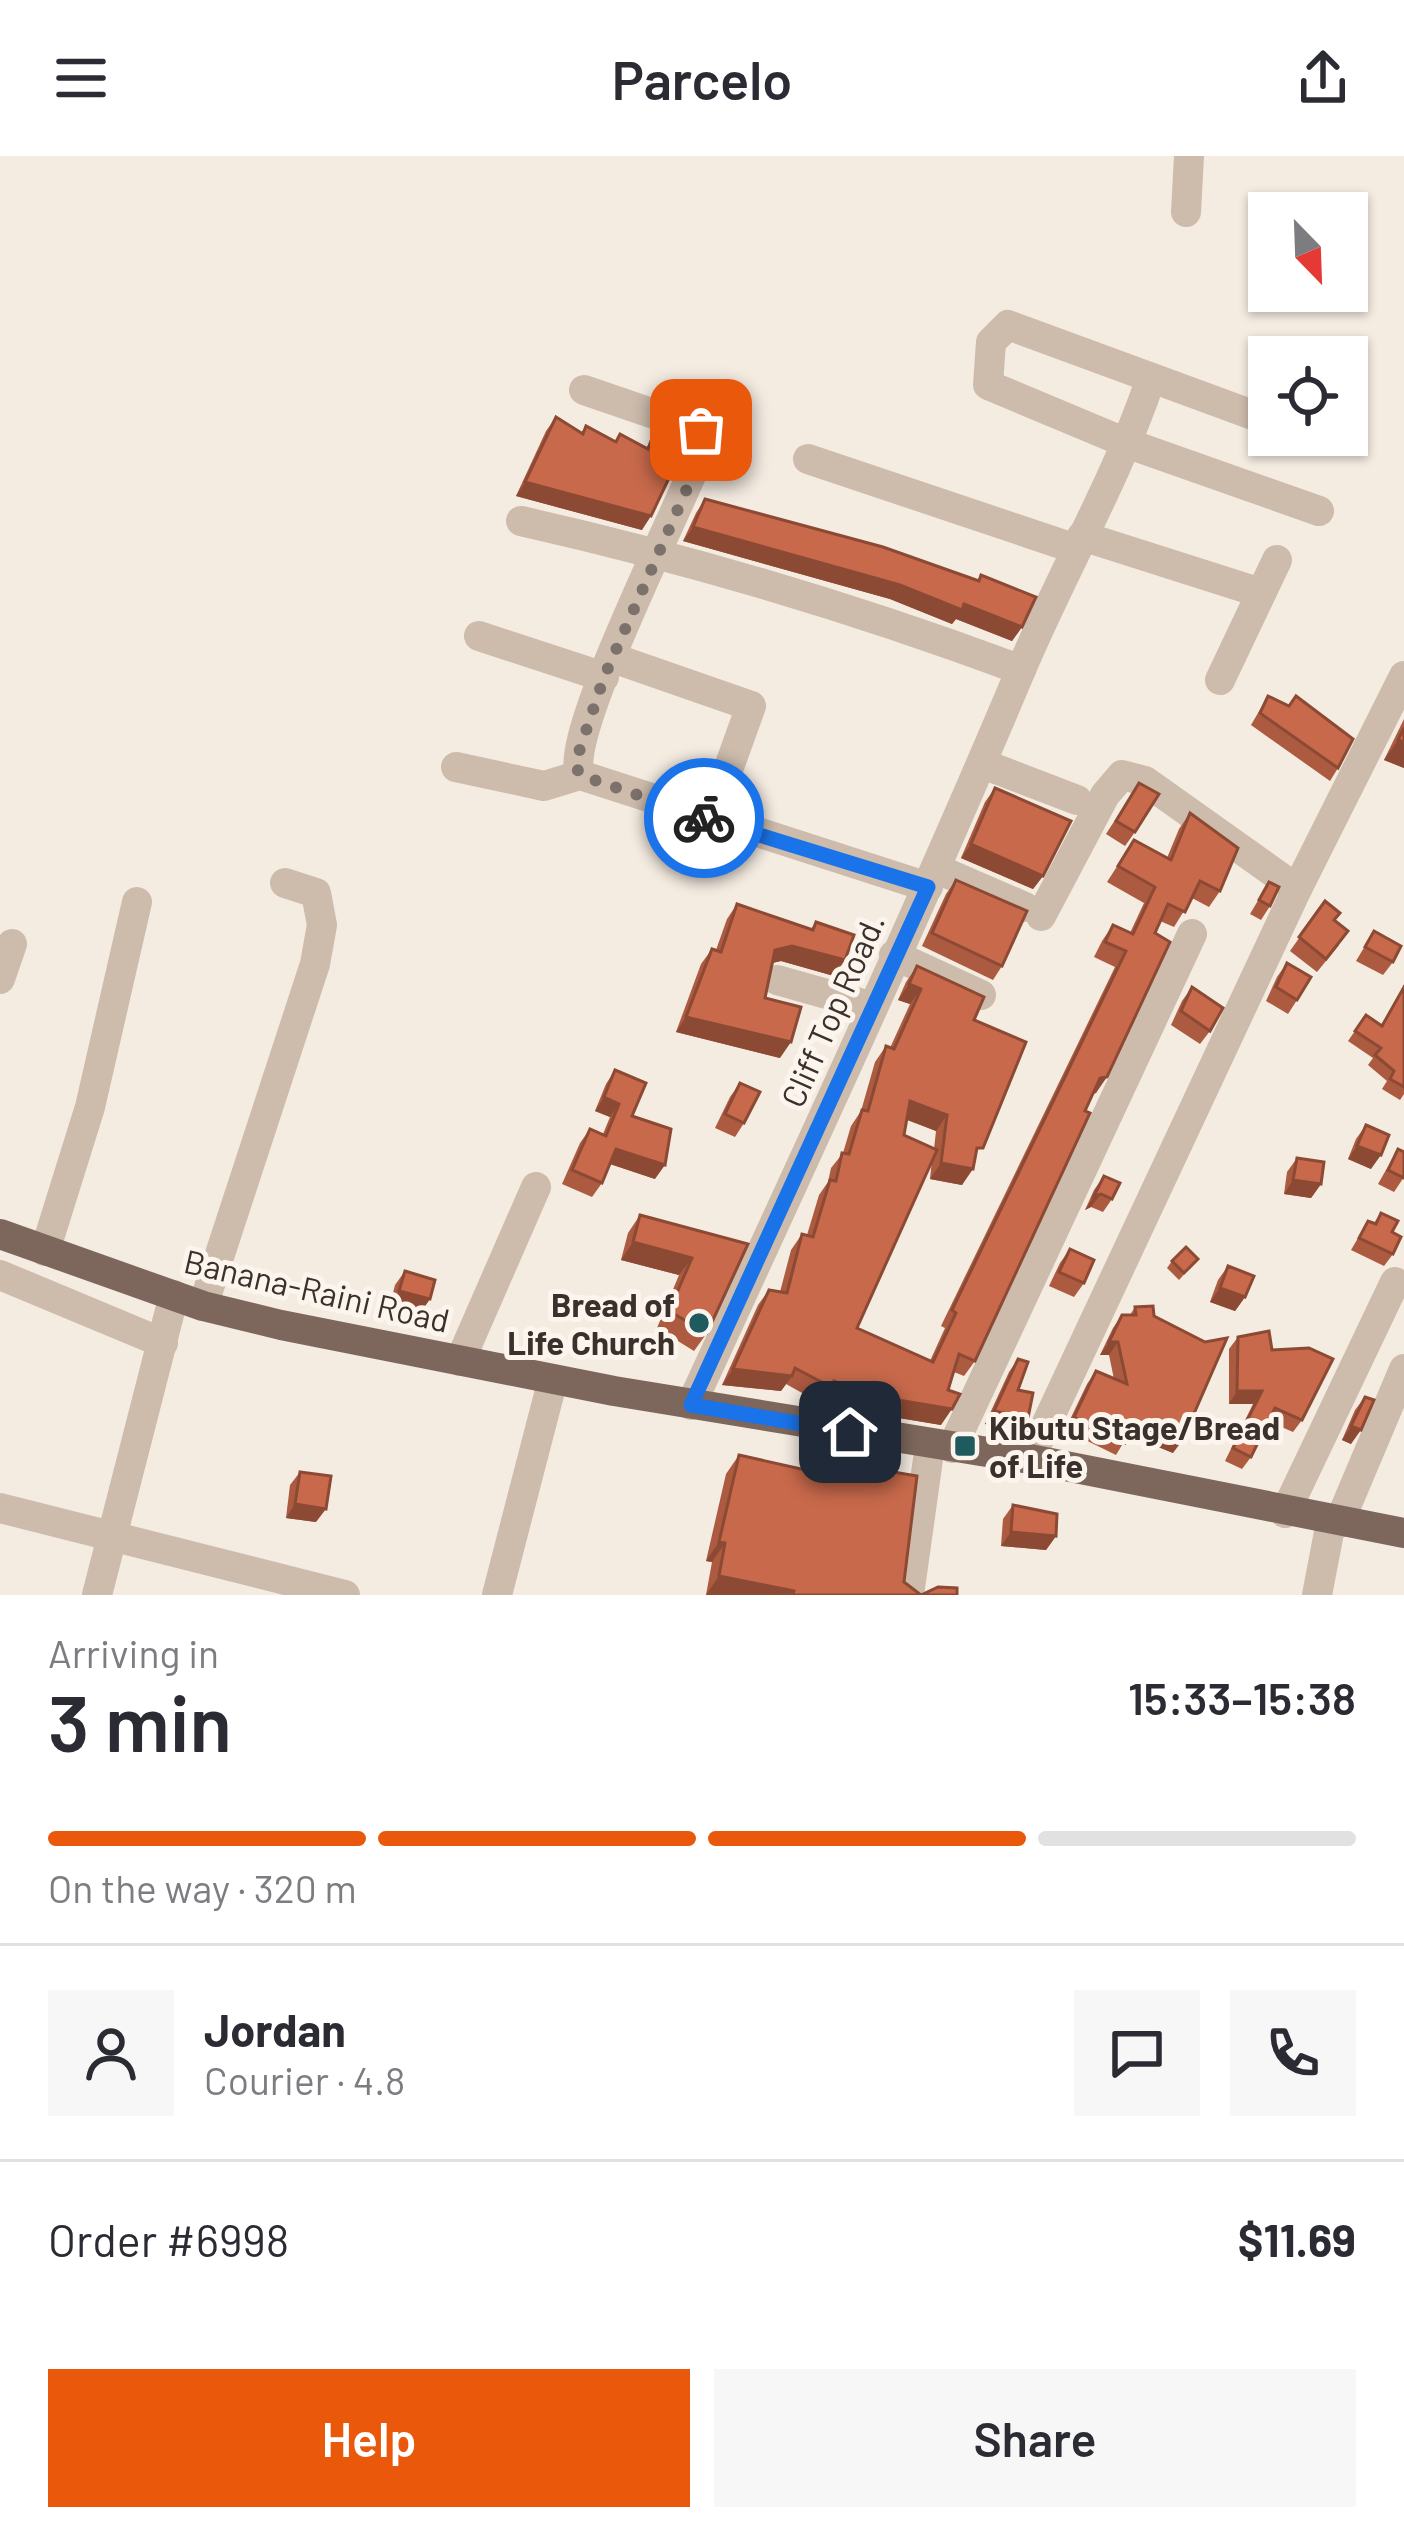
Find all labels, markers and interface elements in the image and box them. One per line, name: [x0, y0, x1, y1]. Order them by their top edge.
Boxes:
icon: menu: [48, 45, 114, 111]
icon: share: [1290, 45, 1356, 111]
text: Parcelo: [612, 46, 792, 111]
north arrow: [1248, 192, 1368, 312]
map controls: [1248, 192, 1368, 456]
button: locate: [1248, 336, 1368, 456]
pin: [650, 379, 752, 481]
icon: bag: [668, 397, 734, 463]
courier: [644, 758, 764, 878]
icon: bike: [671, 785, 737, 851]
street label: Cliff Top Road.: [772, 907, 892, 1113]
street label: Banana-Raini Road: [181, 1240, 453, 1340]
place label: Bread of Life Church: [507, 1284, 675, 1362]
marker: Bread of Life Church: [686, 1310, 712, 1336]
pin: [799, 1381, 901, 1483]
icon: home: [817, 1399, 883, 1465]
place label: Kibutu Stage/Bread of Life: [989, 1407, 1280, 1485]
marker: Kibutu Stage/Bread of Life: [952, 1433, 978, 1459]
text: Arriving in: [48, 1629, 219, 1676]
text: 15:33–15:38: [1128, 1670, 1356, 1724]
text: 3 min: [48, 1674, 232, 1768]
text: On the way · 320 m: [48, 1864, 357, 1911]
button: person: [48, 1990, 174, 2116]
button: chat: [1074, 1990, 1200, 2116]
button: phone: [1230, 1990, 1356, 2116]
text: Jordan: [204, 2002, 346, 2056]
text: Courier · 4.8: [204, 2056, 405, 2103]
text: Order #6998: [48, 2212, 289, 2266]
text: $11.69: [1238, 2212, 1356, 2266]
button: Help: [48, 2369, 690, 2507]
button: Share: [714, 2369, 1356, 2507]

